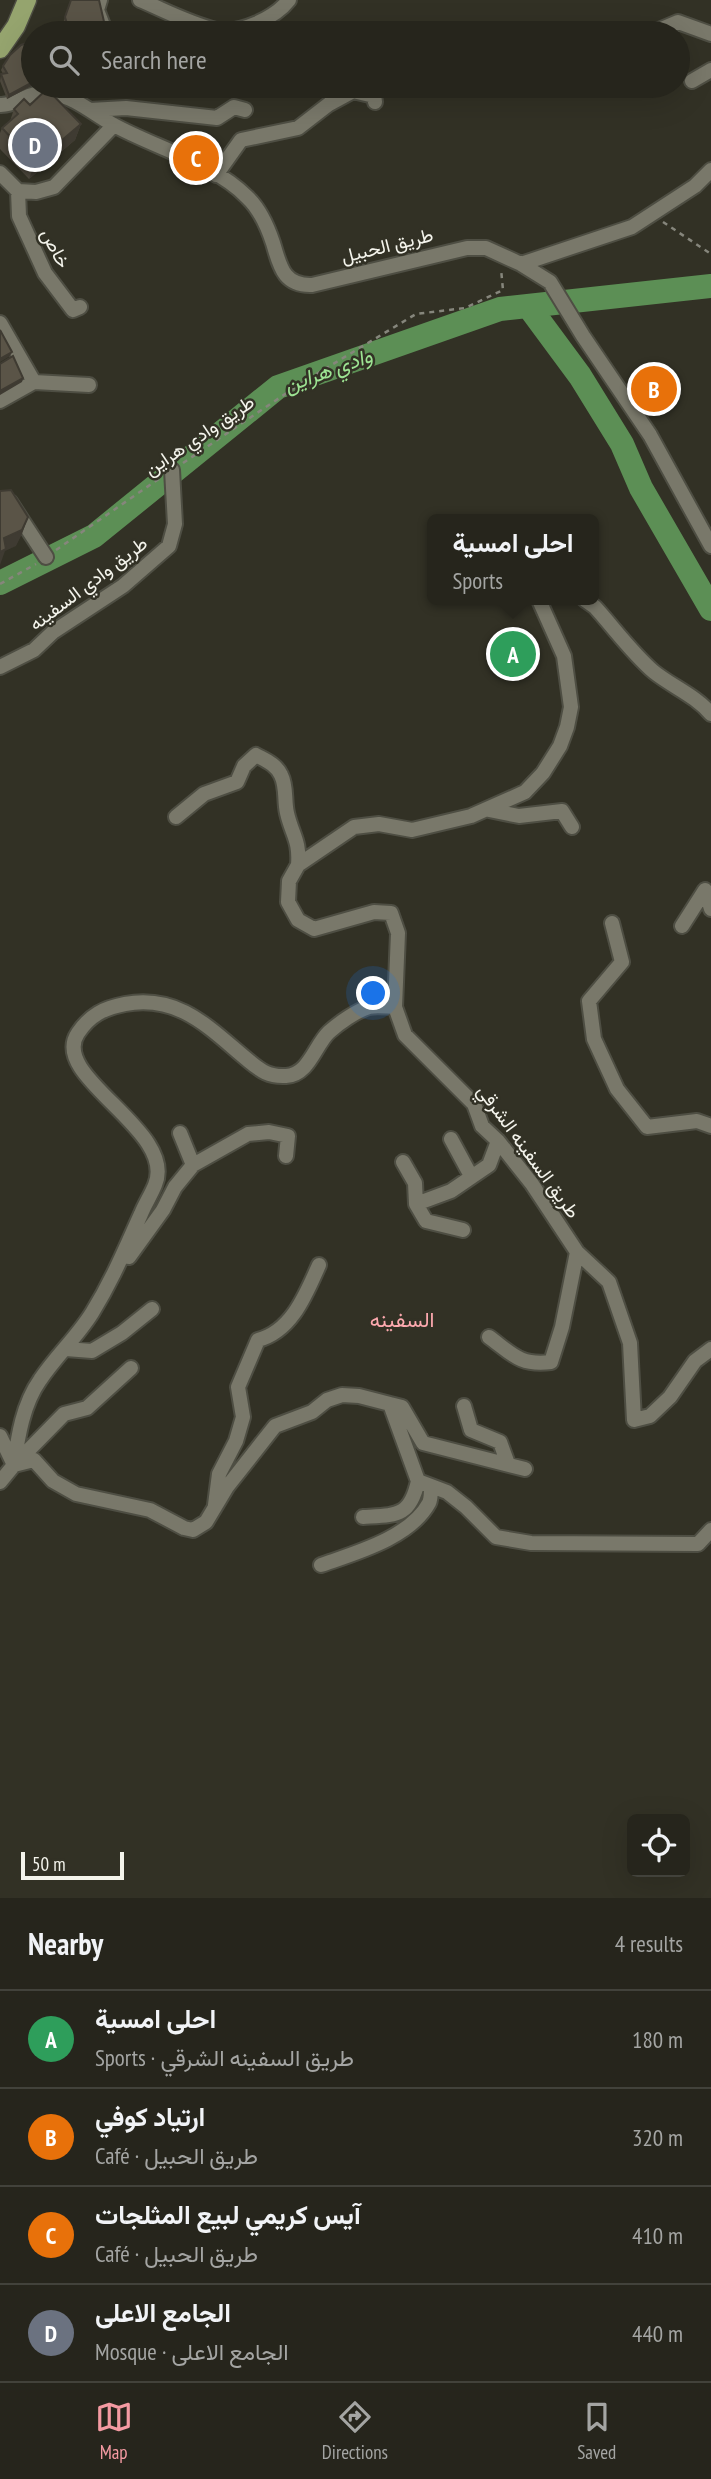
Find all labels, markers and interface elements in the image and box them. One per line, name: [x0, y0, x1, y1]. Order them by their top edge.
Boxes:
search box: [21, 21, 690, 98]
icon: search: [45, 41, 83, 79]
text: Search here: [101, 43, 207, 76]
pin: D: [12, 119, 58, 171]
pin: C: [173, 132, 219, 184]
street label: طريق الحبيل: [338, 222, 436, 268]
street label: خاص: [36, 224, 76, 272]
water label: وادي هراين: [280, 341, 378, 402]
pin: B: [631, 363, 677, 415]
street label: طريق وادي هراين: [139, 389, 261, 484]
popup: [427, 514, 599, 605]
text: احلى امسية: [452, 526, 574, 559]
street label: طريق وادي السفينه: [24, 531, 154, 639]
text: Sports: [452, 566, 503, 595]
pin: A: [490, 628, 536, 680]
your location: [356, 976, 390, 1010]
street label: طريق السفينه الشرقي: [469, 1079, 586, 1225]
district label: السفينه: [370, 1306, 434, 1333]
map controls: [627, 1814, 690, 1877]
button: locate: [627, 1814, 690, 1877]
scale bar: [21, 1849, 124, 1881]
text: 50 m: [32, 1852, 66, 1876]
text: Nearby: [28, 1924, 103, 1963]
text: 4 results: [615, 1929, 683, 1958]
text: احلى امسية: [95, 2002, 216, 2035]
text: A: [45, 2025, 57, 2054]
text: 180 m: [632, 2025, 683, 2054]
text: Sports · طريق السفينه الشرقي: [95, 2043, 354, 2072]
text: ارتياد كوفي: [95, 2100, 205, 2133]
text: B: [45, 2123, 57, 2152]
text: 320 m: [632, 2123, 683, 2152]
text: Café · طريق الحبيل: [95, 2141, 258, 2170]
text: آيس كريمي لبيع المثلجات: [95, 2198, 361, 2231]
text: C: [46, 2221, 56, 2250]
text: 410 m: [632, 2221, 683, 2250]
text: Café · طريق الحبيل: [95, 2239, 258, 2268]
text: الجامع الاعلى: [95, 2296, 231, 2329]
text: D: [45, 2319, 57, 2348]
text: 440 m: [632, 2319, 683, 2348]
text: Mosque · الجامع الاعلى: [95, 2337, 289, 2366]
tab: Map: [95, 2398, 133, 2464]
tab: Directions: [322, 2398, 388, 2464]
tab: Saved: [577, 2398, 616, 2464]

